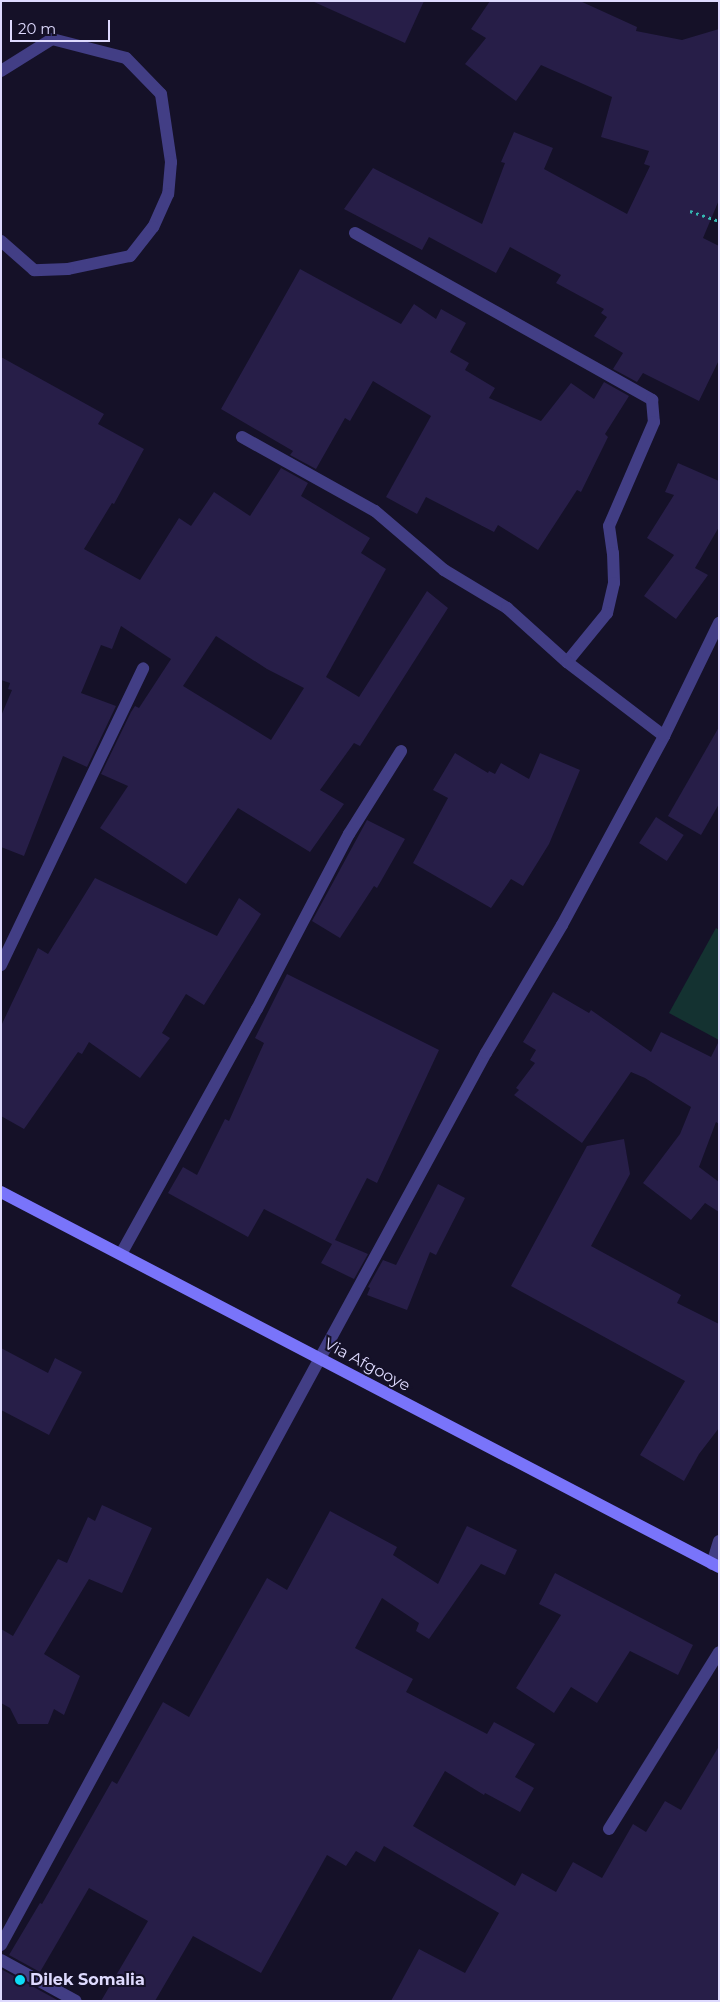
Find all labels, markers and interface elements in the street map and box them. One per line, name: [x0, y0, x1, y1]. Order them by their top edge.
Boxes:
scale bar: [12, 10, 112, 42]
text: 20 m: [18, 19, 56, 38]
street label: Via Afgooye: [321, 1334, 413, 1396]
place label: Dilek Somalia: [30, 1970, 145, 1990]
marker: Dilek Somalia: [14, 1974, 26, 1986]

